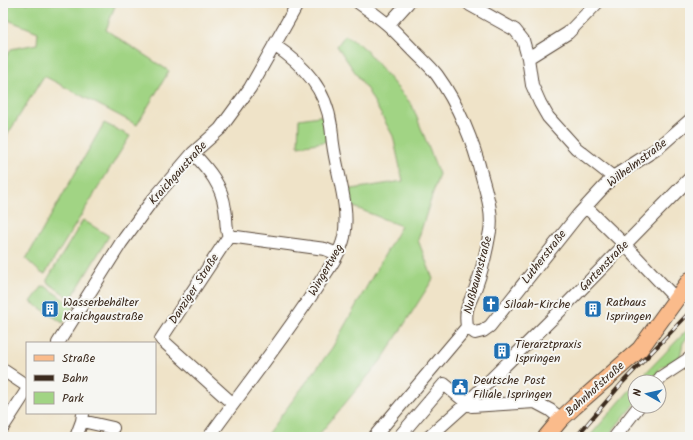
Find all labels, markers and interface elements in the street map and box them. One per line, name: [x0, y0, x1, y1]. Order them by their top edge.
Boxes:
street label: Wilhelmstraße: [603, 134, 672, 192]
street label: Kraichgaustraße: [144, 136, 212, 209]
street label: Lutherstraße: [517, 225, 572, 288]
street label: Nußbaumstraße: [458, 233, 498, 316]
street label: Gartenstraße: [575, 236, 634, 296]
street label: Wingertweg: [303, 240, 349, 300]
street label: Danziger Straße: [164, 249, 224, 328]
place label: Wasserbehälter Kraichgaustraße: [63, 293, 144, 326]
place label: Rathaus Ispringen: [606, 293, 651, 326]
church icon: Siloah-Kirche: [481, 294, 501, 314]
place label: Siloah-Kirche: [504, 295, 571, 314]
building icon: Wasserbehälter Kraichgaustraße: [40, 299, 60, 319]
building icon: Rathaus Ispringen: [583, 299, 603, 319]
place label: Tierarztpraxis Ispringen: [515, 335, 582, 368]
building icon: Tierarztpraxis Ispringen: [492, 341, 512, 361]
legend: [26, 342, 156, 414]
text: Straße: [62, 349, 96, 368]
street label: Bahnhofstraße: [561, 357, 629, 421]
text: Bahn: [62, 369, 88, 388]
place label: Deutsche Post Filiale Ispringen: [473, 371, 552, 404]
north arrow: [627, 374, 667, 414]
public building icon: Deutsche Post Filiale Ispringen: [450, 377, 470, 397]
text: N: [629, 388, 647, 397]
text: Park: [62, 389, 84, 408]

